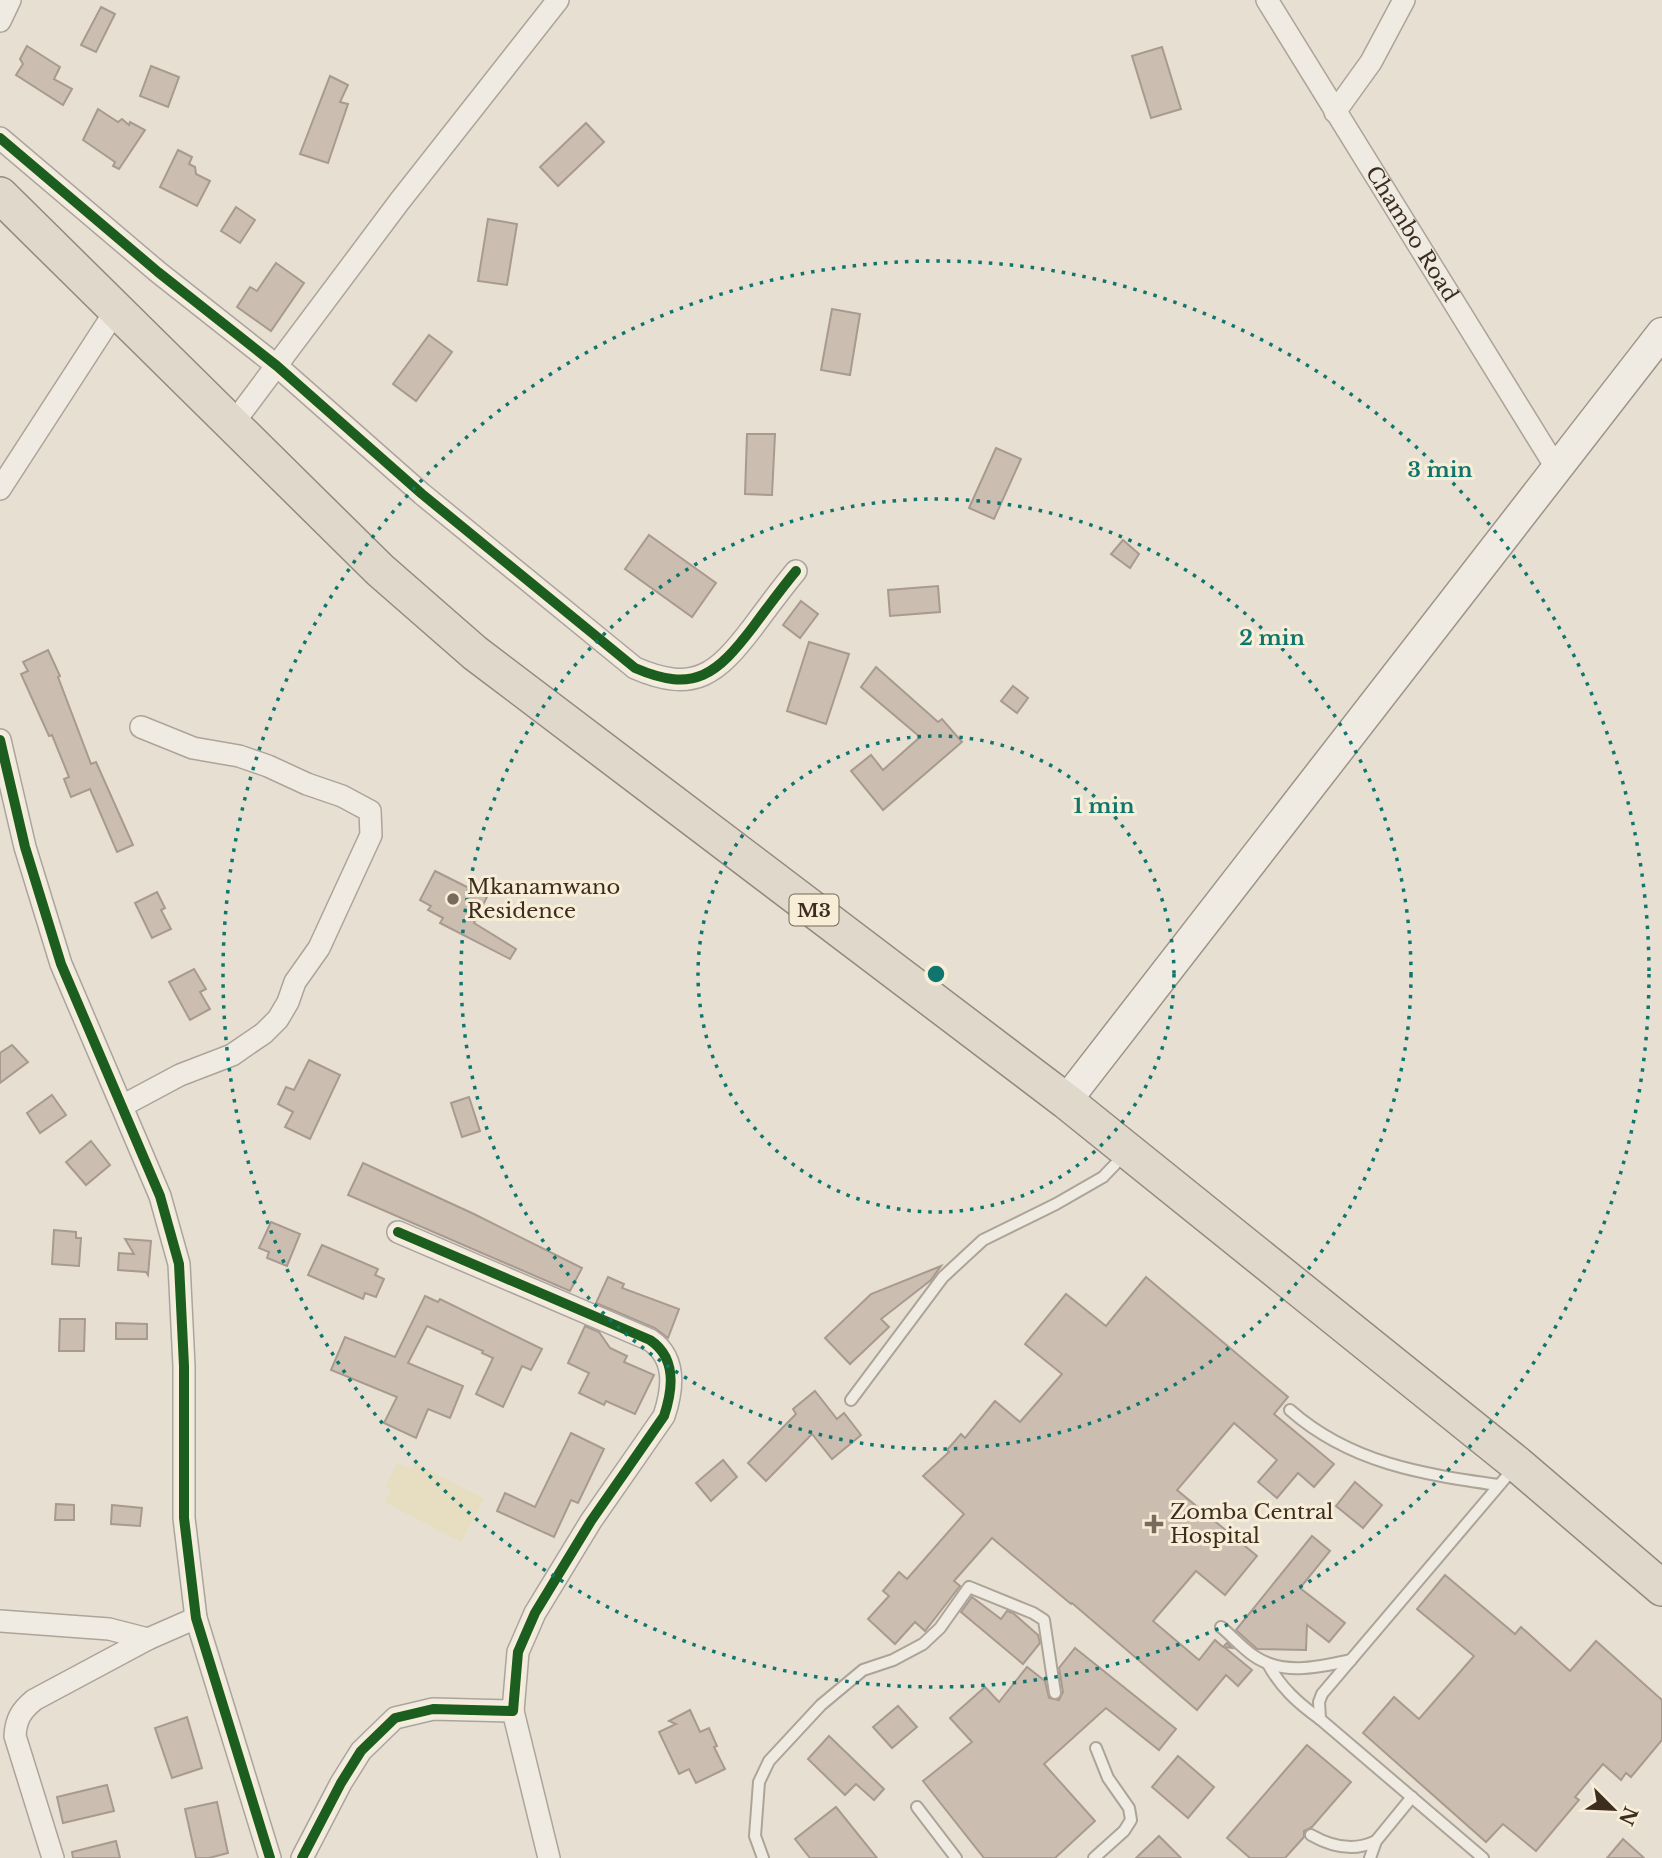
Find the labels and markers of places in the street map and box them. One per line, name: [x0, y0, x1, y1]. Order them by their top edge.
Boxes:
place label: Mkanamwano Residence: [467, 874, 620, 924]
marker: Mkanamwano Residence: [445, 891, 461, 907]
centre of rings: [924, 962, 948, 986]
place label: Zomba Central Hospital: [1170, 1499, 1334, 1549]
marker: Zomba Central Hospital: [1144, 1514, 1164, 1534]

